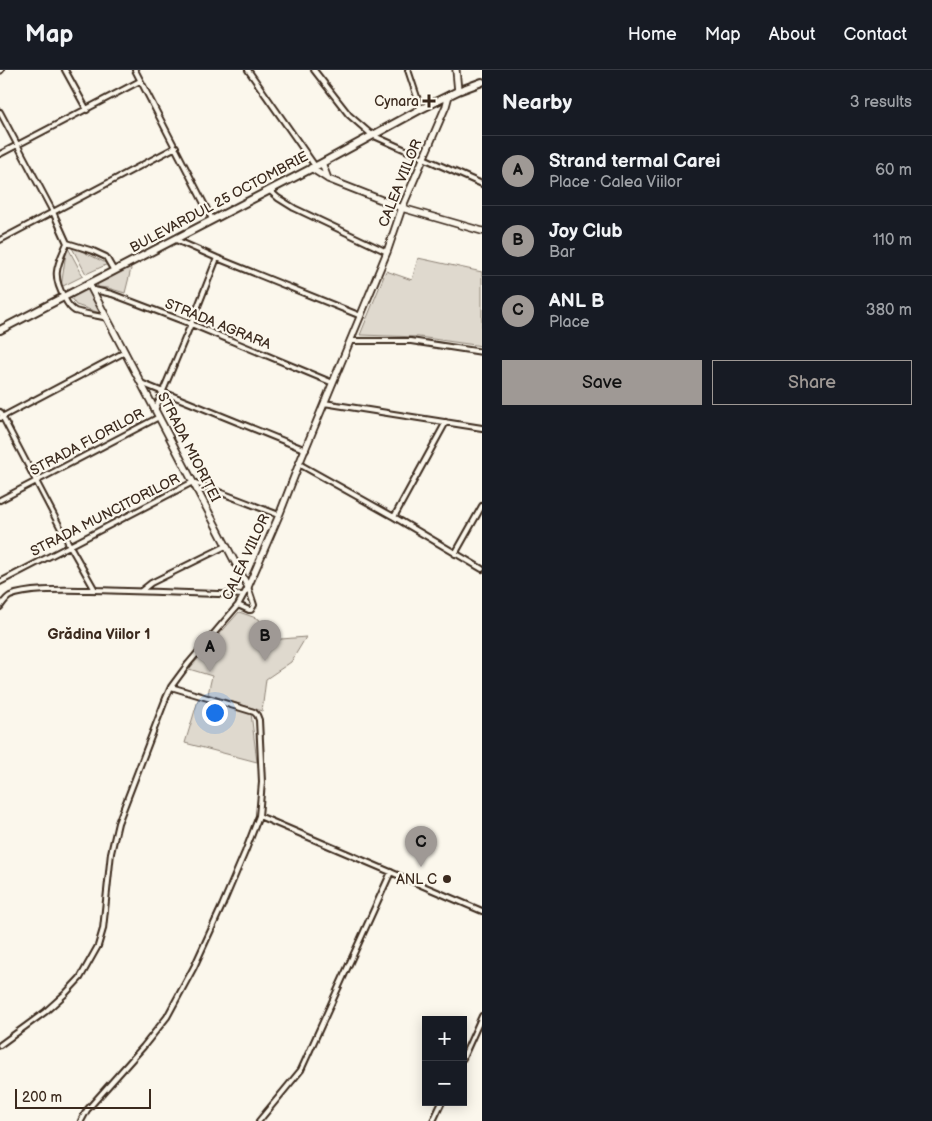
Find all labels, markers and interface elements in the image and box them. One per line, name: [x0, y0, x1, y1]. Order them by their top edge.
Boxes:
text: Map: [25, 20, 73, 49]
text: Home: [628, 24, 677, 45]
text: Map: [705, 24, 741, 45]
text: About: [769, 24, 816, 45]
text: Contact: [844, 24, 907, 45]
text: Nearby: [502, 90, 572, 115]
place label: Cynara: [374, 93, 419, 110]
text: 3 results: [850, 93, 912, 112]
marker: Cynara: [423, 95, 435, 107]
street label: CALEA VIILOR: [375, 137, 425, 229]
street label: BULEVARDUL 25 OCTOMBRIE: [127, 148, 311, 256]
text: Strand termal Carei: [549, 150, 720, 173]
text: A: [513, 161, 523, 180]
text: 60 m: [875, 161, 912, 180]
text: Place · Calea Viilor: [549, 173, 682, 192]
text: Joy Club: [549, 220, 623, 243]
text: B: [512, 231, 524, 250]
text: 110 m: [873, 231, 912, 250]
text: Bar: [549, 243, 575, 262]
text: ANL B: [549, 290, 604, 313]
street label: STRADA AGRARA: [162, 295, 274, 353]
text: C: [512, 301, 524, 320]
text: 380 m: [866, 301, 912, 320]
text: Place: [549, 313, 590, 332]
button: Save: [502, 360, 702, 405]
button: Share: [712, 360, 912, 405]
street label: STRADA MIORIȚEI: [154, 389, 224, 505]
street label: STRADA FLORILOR: [27, 405, 147, 479]
street label: STRADA MUNCITORILOR: [28, 470, 182, 560]
street label: CALEA VIILOR: [219, 511, 273, 603]
pin: B: [249, 620, 281, 661]
district label: Grădina Viilor 1: [47, 625, 151, 644]
pin: A: [194, 631, 226, 672]
your location: [202, 700, 228, 726]
pin: C: [405, 826, 437, 867]
place label: ANL C: [396, 871, 437, 888]
marker: ANL C: [441, 873, 453, 885]
map controls: [422, 1016, 467, 1106]
button: +: [422, 1016, 467, 1061]
button: −: [422, 1061, 467, 1106]
scale bar: [15, 1086, 151, 1109]
text: 200 m: [22, 1089, 62, 1106]

